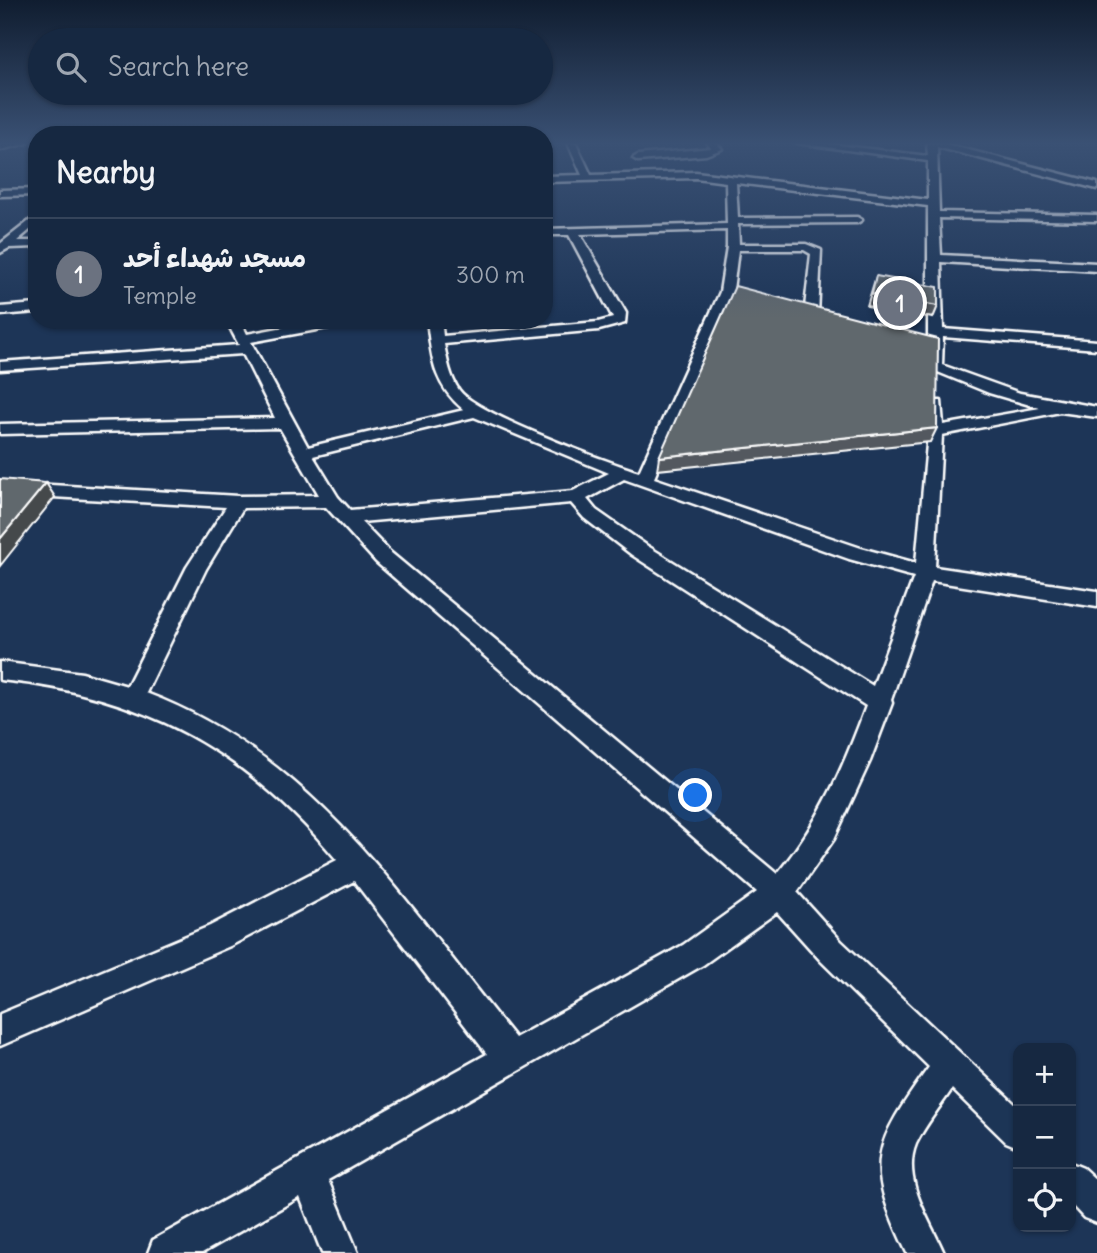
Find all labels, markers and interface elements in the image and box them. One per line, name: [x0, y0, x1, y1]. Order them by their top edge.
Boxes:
search box: [28, 28, 553, 105]
icon: search: [52, 48, 90, 86]
text: Search here: [108, 50, 249, 83]
text: Nearby: [56, 153, 156, 191]
text: مسجد شهداء أحد: [123, 241, 306, 274]
text: 1: [74, 260, 84, 289]
text: 300 m: [456, 260, 525, 289]
pin: 1: [877, 277, 923, 329]
text: Temple: [123, 281, 197, 310]
your location: [678, 778, 712, 812]
map controls: [1013, 1043, 1076, 1232]
button: +: [1013, 1043, 1076, 1106]
button: −: [1013, 1106, 1076, 1169]
button: locate: [1013, 1169, 1076, 1232]

